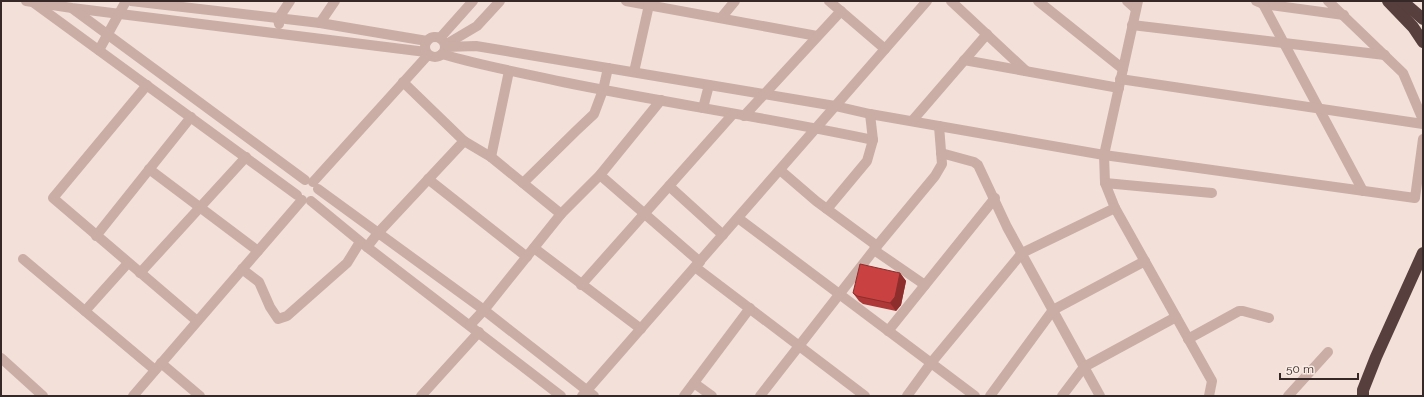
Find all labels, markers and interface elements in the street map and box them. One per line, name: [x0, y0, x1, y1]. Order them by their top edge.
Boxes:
scale bar: [1280, 355, 1358, 381]
text: 50 m: [1286, 362, 1314, 376]

